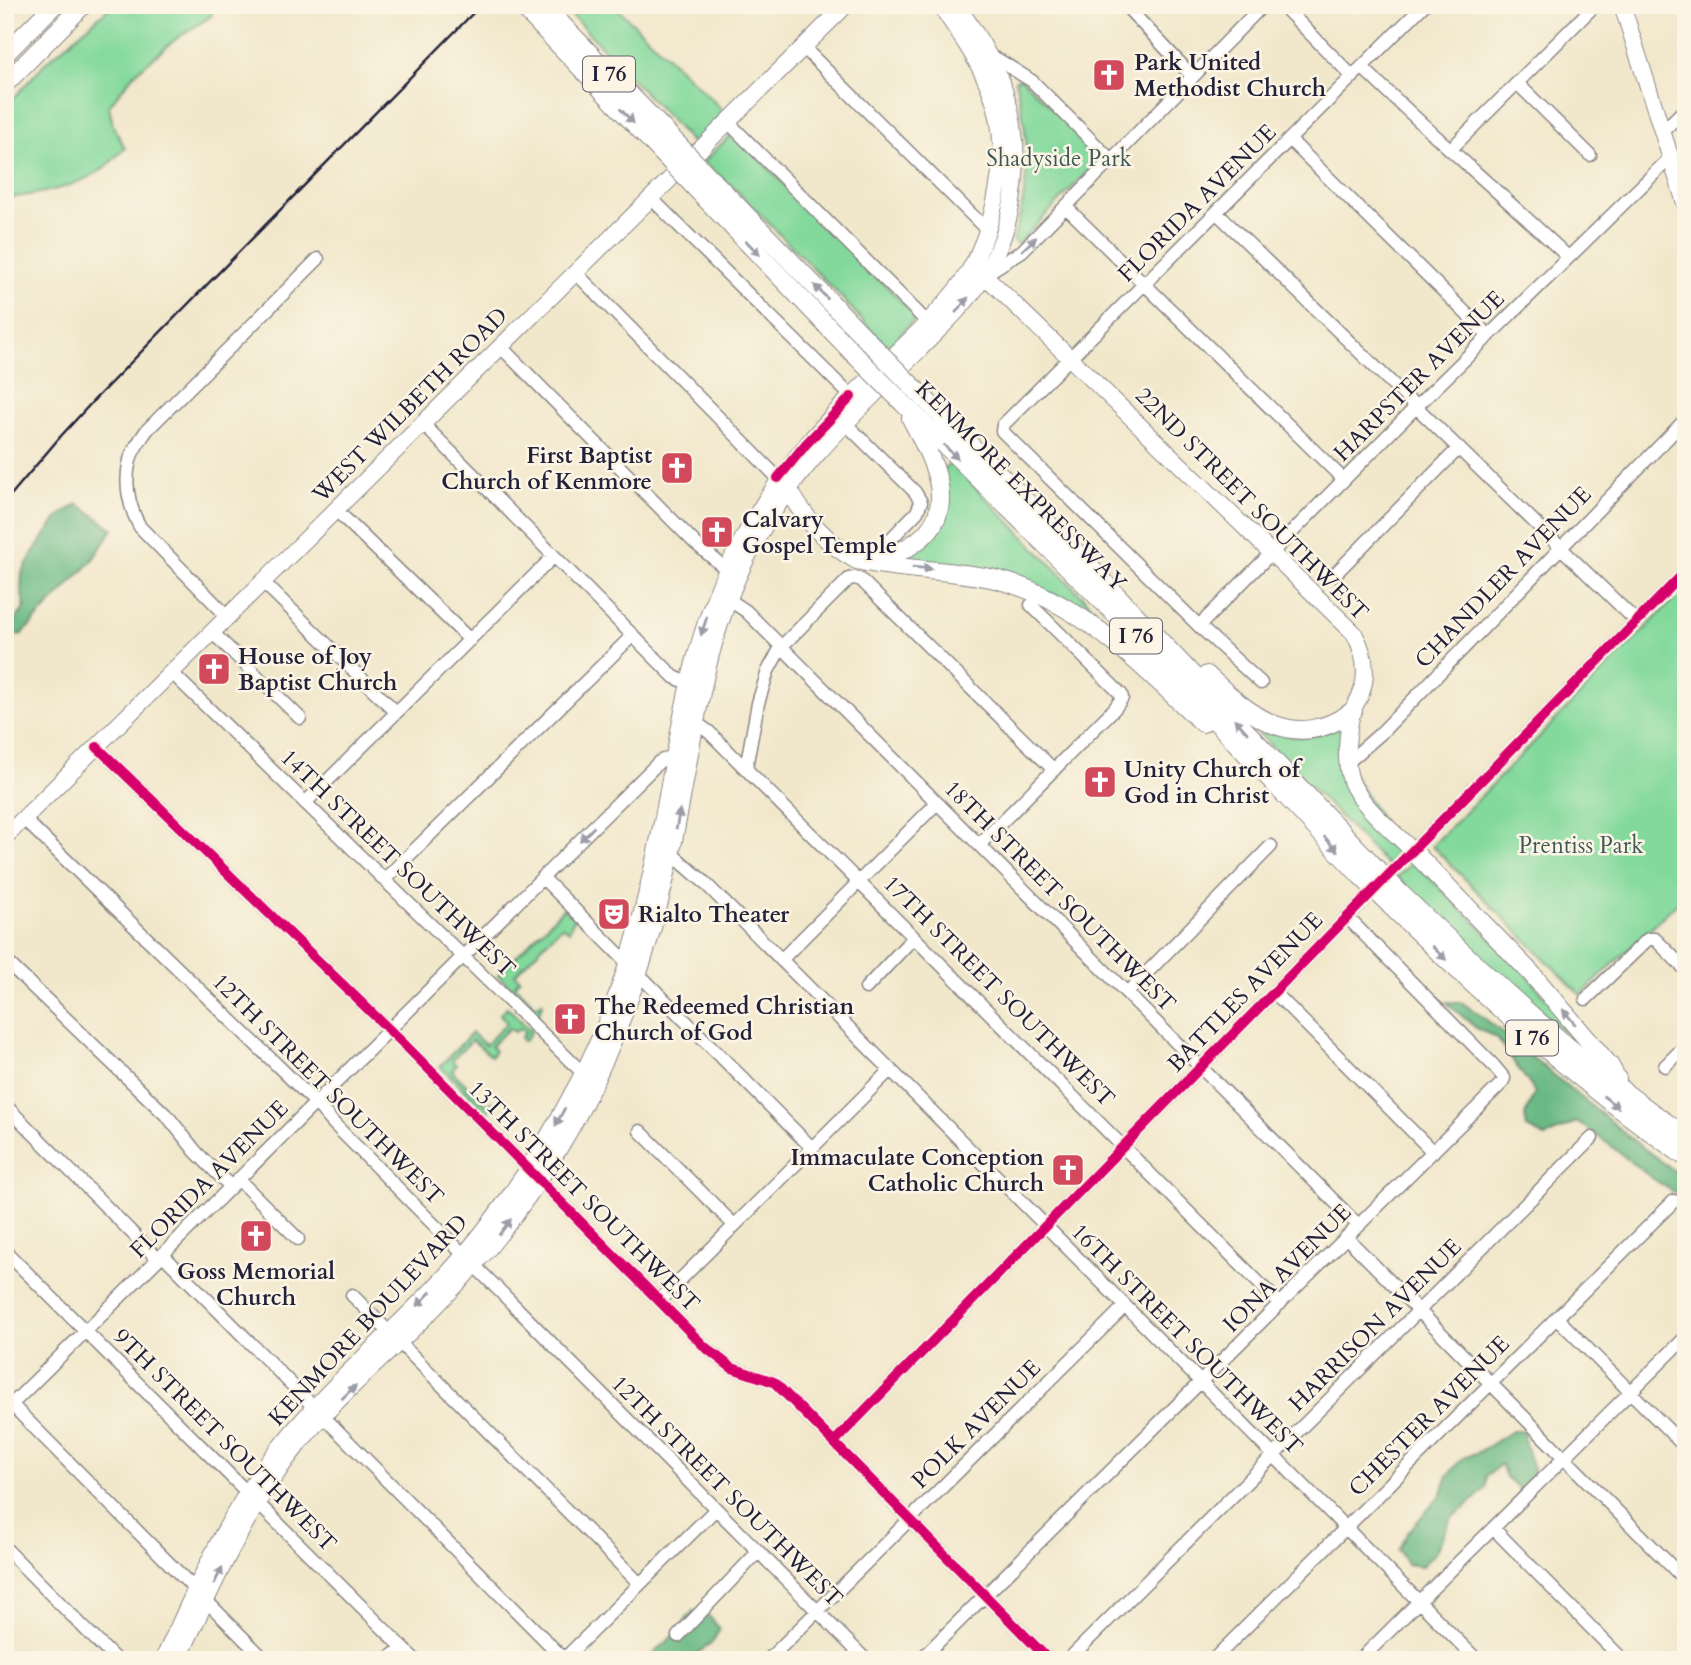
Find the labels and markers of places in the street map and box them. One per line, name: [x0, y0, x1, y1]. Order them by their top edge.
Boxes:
place label: Park United Methodist Church: [1134, 47, 1326, 104]
church icon: Park United Methodist Church: [1090, 56, 1128, 94]
place label: First Baptist Church of Kenmore: [441, 440, 652, 497]
church icon: First Baptist Church of Kenmore: [658, 449, 696, 487]
place label: Calvary Gospel Temple: [742, 504, 897, 561]
church icon: Calvary Gospel Temple: [698, 513, 736, 551]
place label: House of Joy Baptist Church: [238, 641, 397, 698]
church icon: House of Joy Baptist Church: [195, 650, 233, 688]
place label: Unity Church of God in Christ: [1124, 754, 1304, 811]
church icon: Unity Church of God in Christ: [1081, 763, 1119, 801]
theatre icon: Rialto Theater: [595, 895, 633, 933]
place label: Rialto Theater: [638, 899, 790, 930]
place label: The Redeemed Christian Church of God: [594, 991, 855, 1048]
church icon: The Redeemed Christian Church of God: [551, 1000, 589, 1038]
place label: Immaculate Conception Catholic Church: [790, 1142, 1044, 1199]
church icon: Immaculate Conception Catholic Church: [1049, 1151, 1087, 1189]
church icon: Goss Memorial Church: [237, 1217, 275, 1255]
place label: Goss Memorial Church: [177, 1256, 335, 1313]

